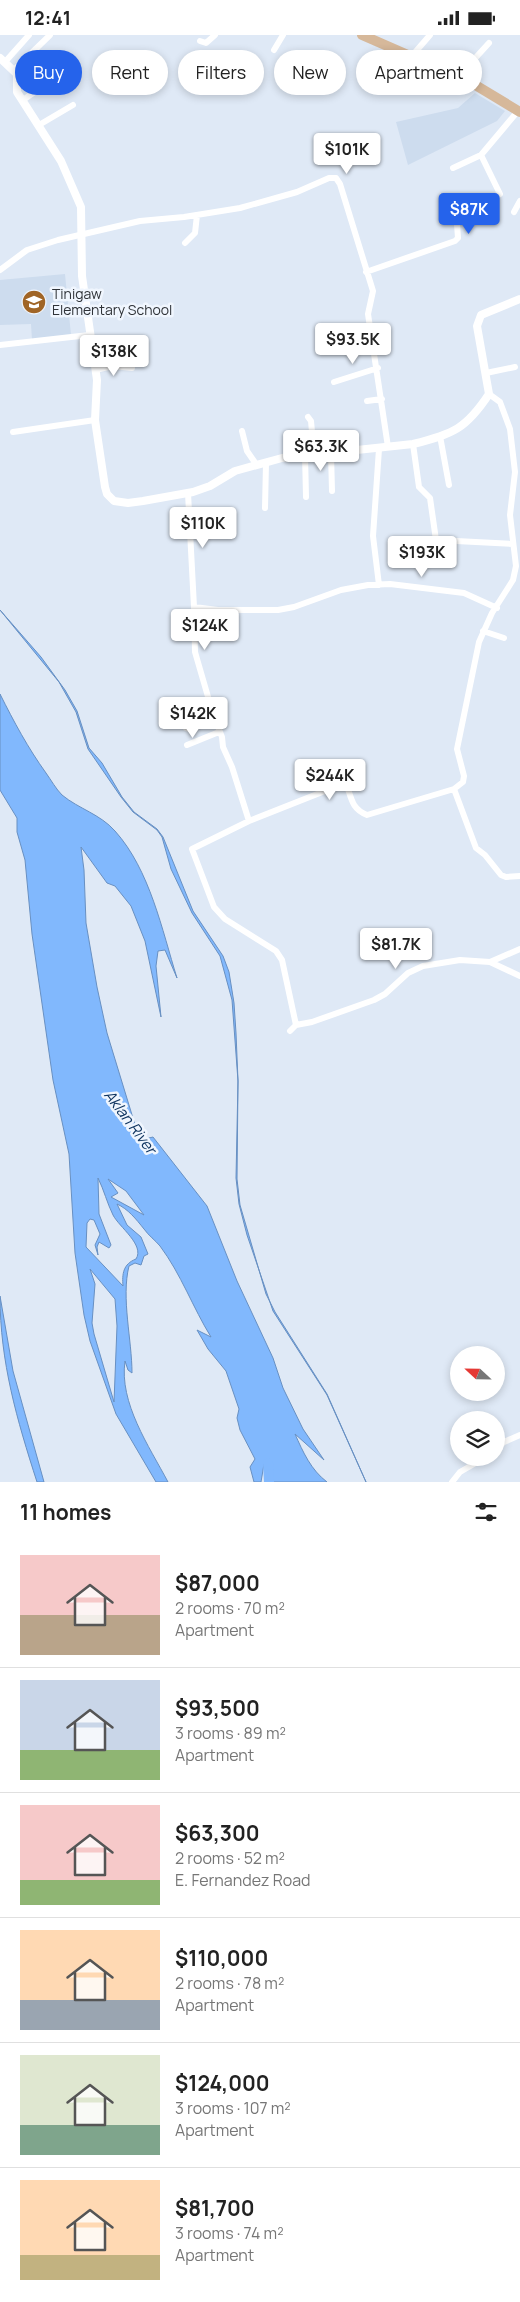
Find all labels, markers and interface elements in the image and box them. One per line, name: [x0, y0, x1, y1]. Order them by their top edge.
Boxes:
text: 12:41: [25, 5, 71, 31]
chip: Buy: [15, 50, 82, 95]
chip: Rent: [92, 50, 168, 95]
chip: Filters: [178, 50, 264, 95]
chip: New: [274, 50, 346, 95]
chip: Apartment: [356, 50, 482, 95]
pin: $101K: [312, 133, 382, 175]
text: $101K: [325, 138, 369, 160]
pin: $87K: [439, 193, 499, 235]
text: $87K: [450, 198, 488, 220]
place label: Tinigaw Elementary School: [52, 284, 172, 319]
school or university icon: Tinigaw Elementary School: [21, 289, 47, 315]
pin: $93.5K: [312, 323, 394, 365]
text: $93.5K: [326, 328, 380, 350]
pin: $138K: [79, 335, 149, 377]
text: $138K: [91, 340, 137, 362]
pin: $63.3K: [280, 429, 362, 472]
text: $63.3K: [294, 435, 348, 457]
pin: $110K: [168, 507, 238, 549]
text: $110K: [181, 512, 225, 534]
pin: $193K: [387, 535, 457, 578]
text: $193K: [399, 541, 445, 563]
pin: $124K: [170, 609, 240, 651]
text: $124K: [182, 614, 228, 636]
pin: $142K: [158, 697, 228, 739]
text: $142K: [170, 702, 216, 724]
pin: $244K: [295, 759, 365, 801]
text: $244K: [306, 764, 354, 786]
pin: $81.7K: [355, 927, 437, 970]
text: $81.7K: [371, 933, 421, 955]
water label: Aklan River: [99, 1085, 163, 1160]
north arrow: [450, 1346, 505, 1401]
map controls: [450, 1346, 505, 1466]
button: layers: [450, 1411, 505, 1466]
text: 11 homes: [20, 1498, 111, 1526]
icon: filters: [472, 1498, 500, 1526]
text: $87,000: [175, 1569, 260, 1597]
icon: home: [60, 1575, 120, 1635]
text: 2 rooms · 70 m²: [175, 1597, 285, 1619]
text: Apartment: [175, 1619, 254, 1641]
text: $93,500: [175, 1694, 260, 1722]
icon: home: [60, 1700, 120, 1760]
text: 3 rooms · 89 m²: [175, 1722, 286, 1744]
text: Apartment: [175, 1744, 254, 1766]
text: $63,300: [175, 1819, 260, 1847]
icon: home: [60, 1825, 120, 1885]
text: 2 rooms · 52 m²: [175, 1847, 285, 1869]
text: E. Fernandez Road: [175, 1869, 311, 1891]
text: $110,000: [175, 1944, 268, 1972]
icon: home: [60, 1950, 120, 2010]
text: 2 rooms · 78 m²: [175, 1972, 284, 1994]
text: Apartment: [175, 1994, 254, 2016]
text: $124,000: [175, 2069, 270, 2097]
icon: home: [60, 2075, 120, 2135]
text: 3 rooms · 107 m²: [175, 2097, 291, 2119]
text: Apartment: [175, 2119, 254, 2141]
text: $81,700: [175, 2194, 255, 2222]
icon: home: [60, 2200, 120, 2260]
text: 3 rooms · 74 m²: [175, 2222, 284, 2244]
text: Apartment: [175, 2244, 254, 2266]

